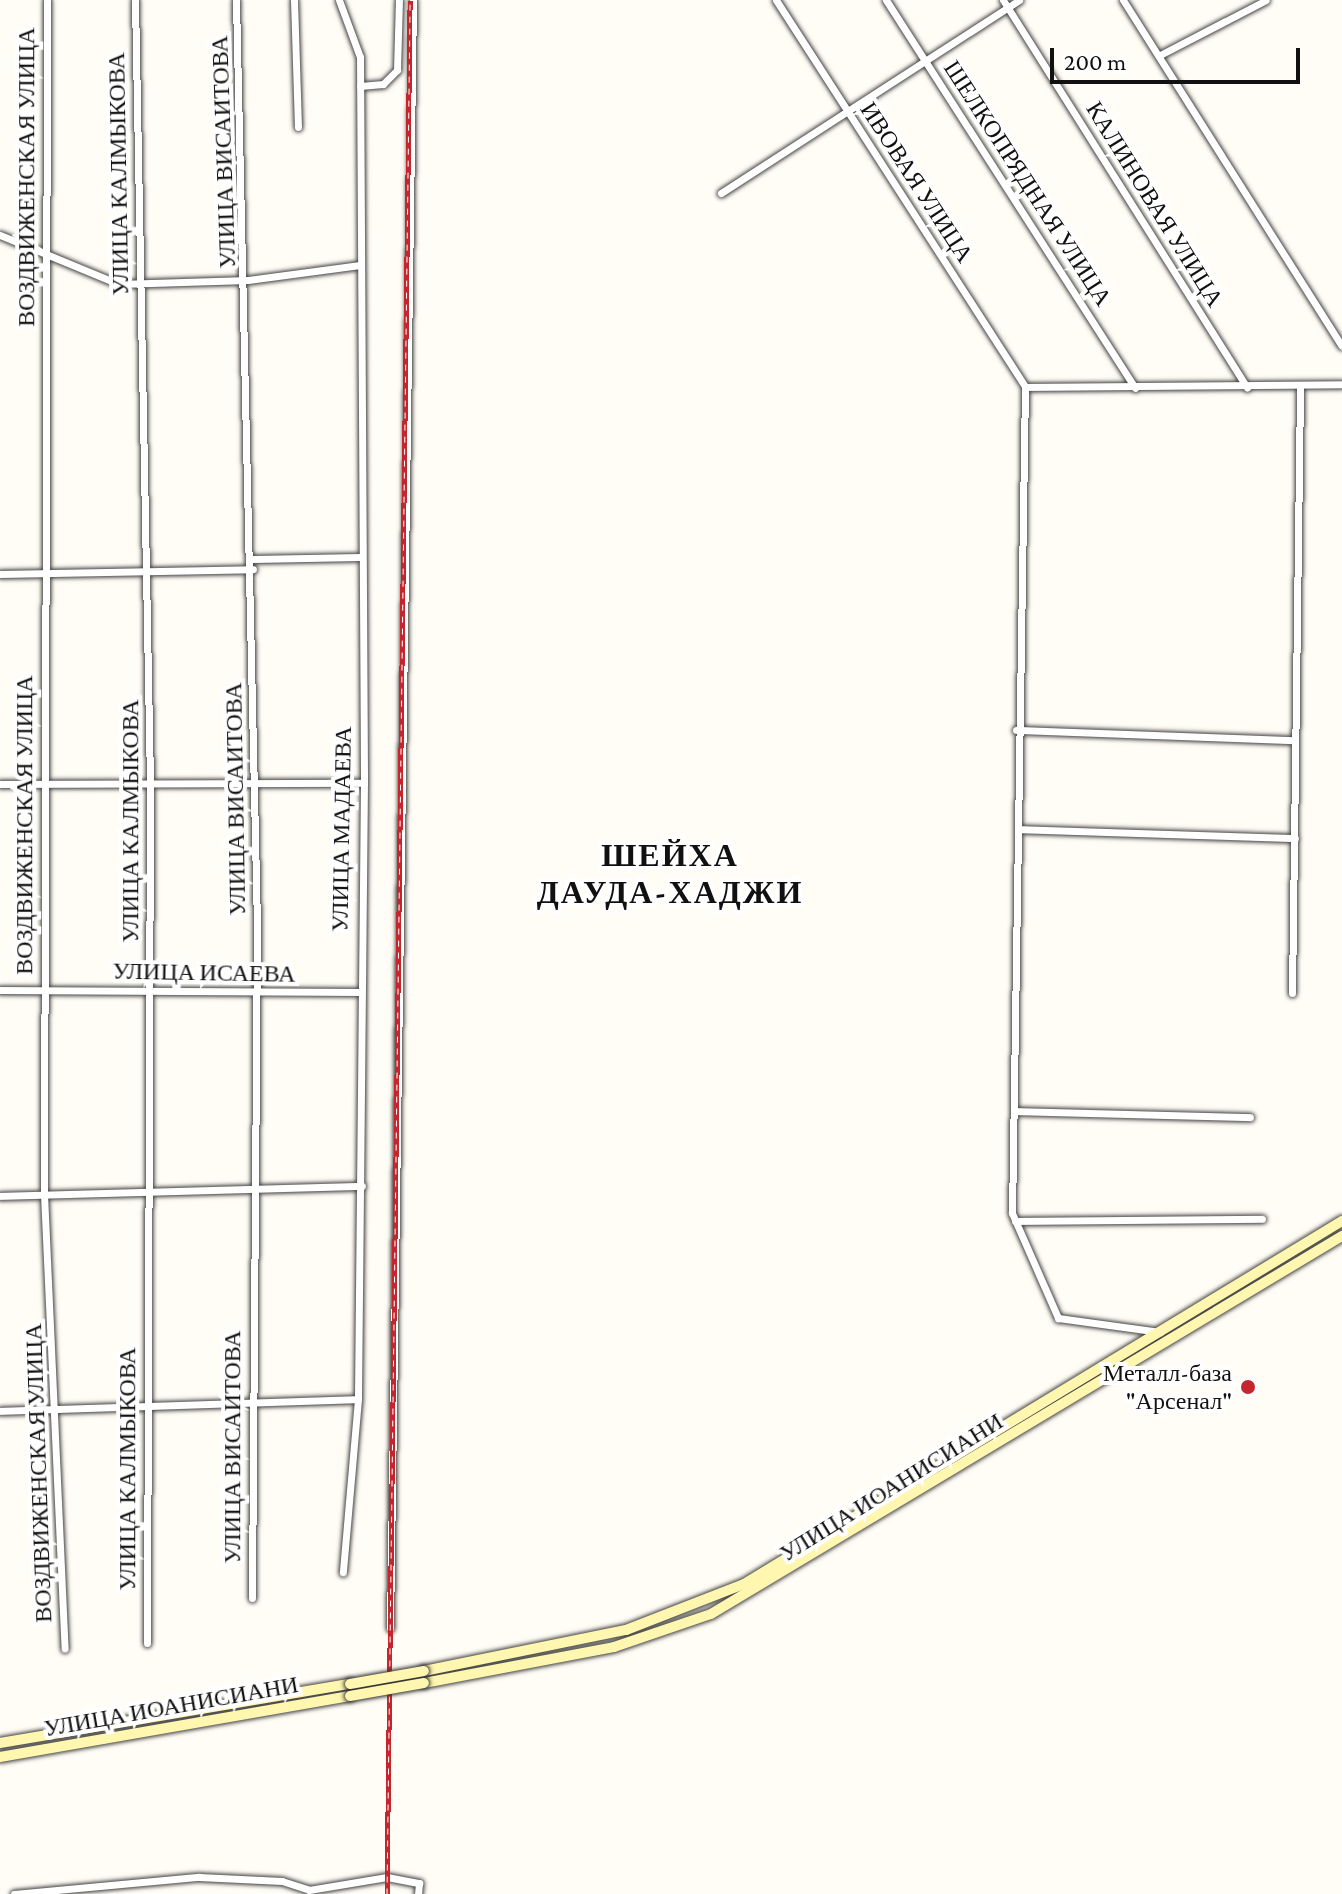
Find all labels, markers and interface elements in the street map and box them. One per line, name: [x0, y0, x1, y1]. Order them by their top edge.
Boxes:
street label: ВОЗДВИЖЕНСКАЯ УЛИЦА: [12, 27, 40, 327]
scale bar: [1054, 32, 1304, 82]
street label: УЛИЦА ВИСАИТОВА: [205, 35, 241, 269]
text: 200 m: [1064, 48, 1126, 75]
street label: УЛИЦА КАЛМЫКОВА: [101, 52, 135, 296]
street label: ШЕЛКОПРЯДНАЯ УЛИЦА: [938, 55, 1118, 311]
street label: ИВОВАЯ УЛИЦА: [854, 96, 980, 268]
street label: КАЛИНОВАЯ УЛИЦА: [1080, 96, 1230, 312]
street label: ВОЗДВИЖЕНСКАЯ УЛИЦА: [10, 675, 38, 975]
street label: УЛИЦА ВИСАИТОВА: [219, 682, 251, 916]
street label: УЛИЦА КАЛМЫКОВА: [116, 699, 144, 943]
street label: УЛИЦА МАДАЕВА: [325, 726, 357, 932]
district label: ШЕЙХА ДАУДА-ХАДЖИ: [537, 837, 803, 912]
street label: УЛИЦА ИСАЕВА: [112, 956, 296, 988]
street label: ВОЗДВИЖЕНСКАЯ УЛИЦА: [18, 1323, 58, 1623]
street label: УЛИЦА ВИСАИТОВА: [218, 1330, 246, 1564]
street label: УЛИЦА КАЛМЫКОВА: [113, 1347, 141, 1591]
place label: Металл-база "Арсенал": [1103, 1359, 1232, 1415]
marker: Металл-база "Арсенал": [1239, 1378, 1257, 1396]
street label: УЛИЦА ИОАНИСИАНИ: [774, 1406, 1008, 1568]
street label: УЛИЦА ИОАНИСИАНИ: [42, 1669, 300, 1743]

